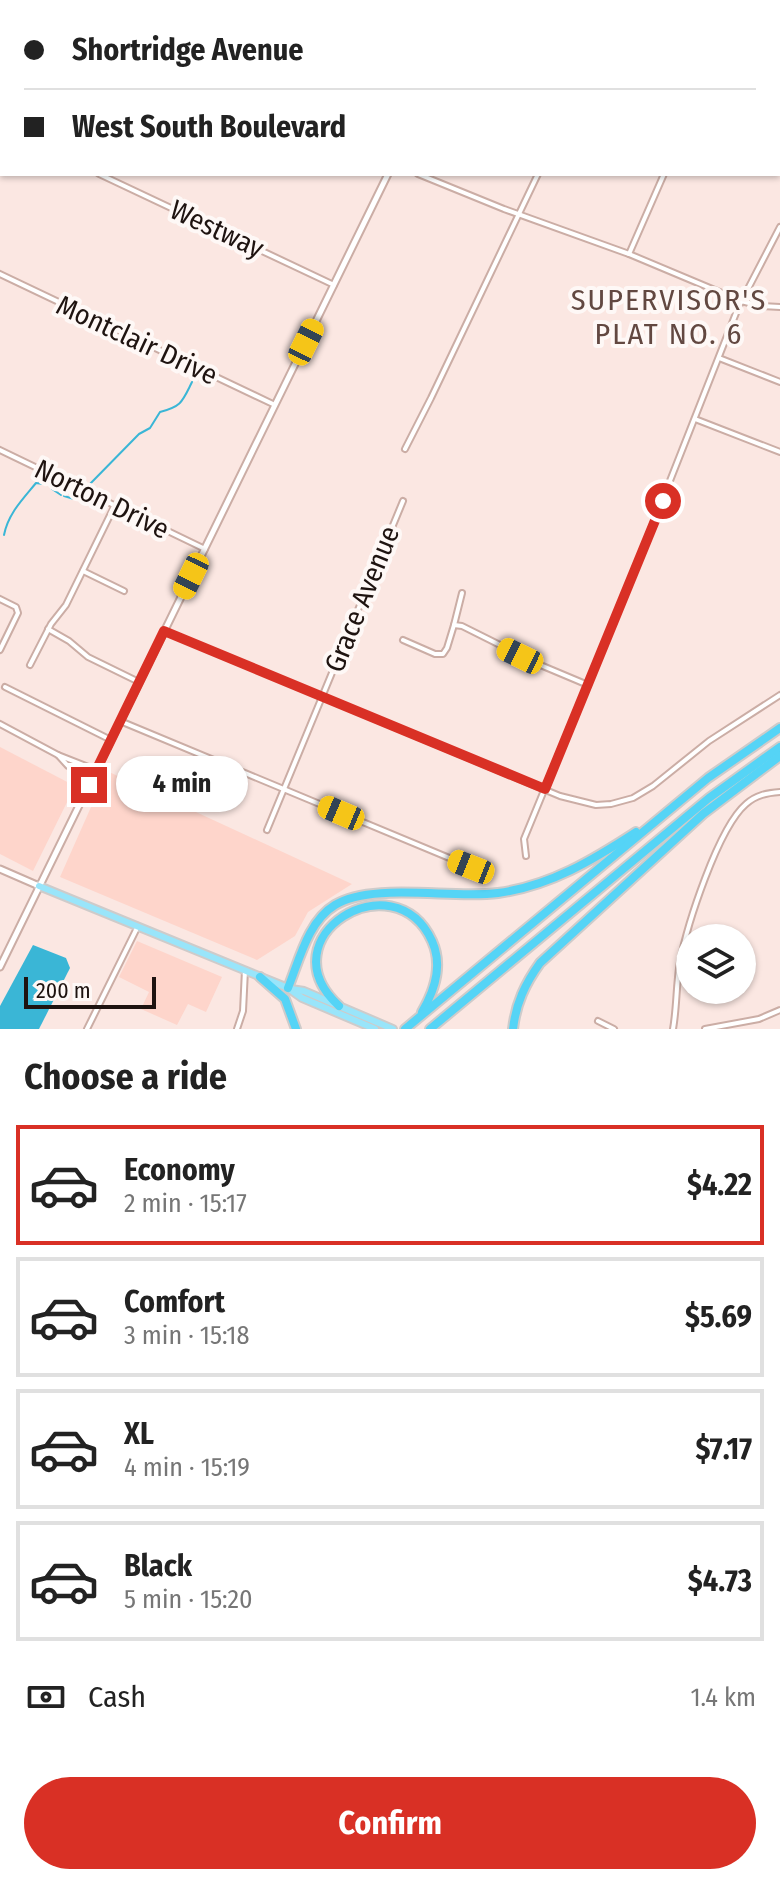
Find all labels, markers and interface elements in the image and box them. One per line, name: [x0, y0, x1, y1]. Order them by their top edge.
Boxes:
text: Shortridge Avenue: [72, 32, 304, 68]
text: West South Boulevard: [72, 109, 346, 145]
street label: Westway: [165, 193, 269, 265]
district label: SUPERVISOR'S PLAT NO. 6: [571, 282, 767, 352]
street label: Montclair Drive: [51, 288, 223, 392]
car: [285, 315, 327, 369]
street label: Norton Drive: [29, 452, 175, 546]
route start: [645, 483, 681, 519]
street label: Grace Avenue: [318, 521, 406, 677]
car: [170, 549, 212, 603]
car: [493, 635, 547, 677]
callout: 4 min: [117, 757, 249, 813]
route end: [71, 767, 107, 803]
text: 4 min: [153, 768, 211, 799]
car: [314, 793, 368, 833]
car: [444, 847, 498, 887]
map controls: [676, 924, 756, 1004]
button: layers: [676, 924, 756, 1004]
scale bar: [24, 973, 156, 1009]
text: 200 m: [36, 977, 91, 1004]
text: Choose a ride: [24, 1055, 227, 1099]
icon: car: [28, 1149, 100, 1221]
text: Economy: [124, 1152, 235, 1188]
text: $4.22: [687, 1167, 752, 1203]
text: 2 min · 15:17: [124, 1188, 247, 1219]
icon: car: [28, 1281, 100, 1353]
text: Comfort: [124, 1284, 225, 1320]
text: $5.69: [685, 1299, 752, 1335]
text: 3 min · 15:18: [124, 1320, 249, 1351]
icon: car: [28, 1413, 100, 1485]
text: XL: [124, 1416, 154, 1452]
text: $7.17: [695, 1431, 752, 1467]
text: 4 min · 15:19: [124, 1452, 250, 1483]
icon: car: [28, 1545, 100, 1617]
text: Black: [124, 1548, 192, 1584]
text: $4.73: [688, 1563, 752, 1599]
text: 5 min · 15:20: [124, 1584, 253, 1615]
icon: cash: [24, 1675, 68, 1719]
text: Cash: [88, 1679, 146, 1715]
text: 1.4 km: [690, 1682, 756, 1713]
button: Confirm: [24, 1777, 756, 1869]

